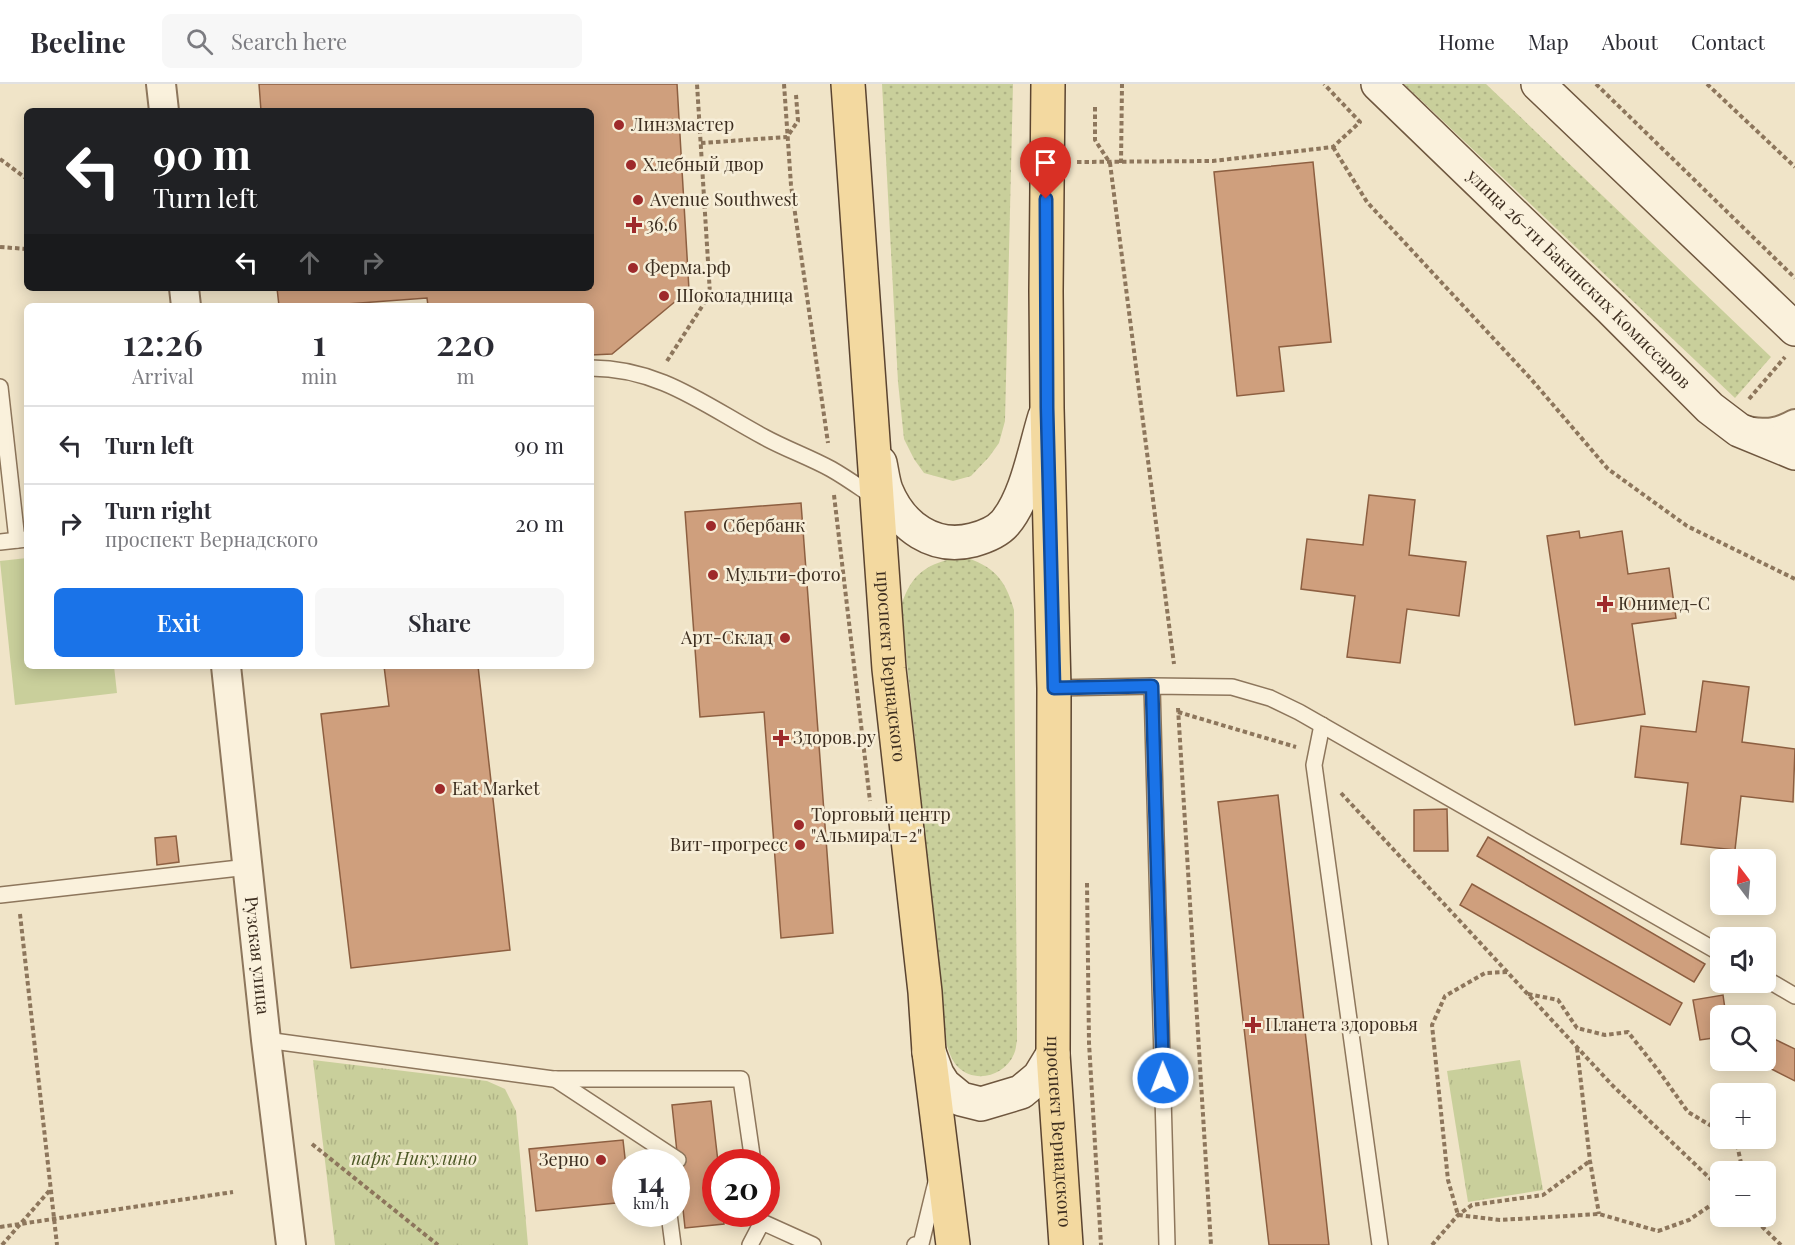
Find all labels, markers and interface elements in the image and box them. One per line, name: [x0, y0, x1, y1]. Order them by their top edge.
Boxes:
search box: [162, 14, 582, 68]
text: Beeline: [30, 23, 126, 60]
icon: search: [183, 25, 216, 58]
text: Search here: [231, 26, 347, 56]
text: Home: [1439, 27, 1495, 55]
text: Map: [1528, 27, 1569, 55]
text: About: [1602, 27, 1658, 55]
text: Contact: [1691, 27, 1765, 55]
place label: Линзмастер: [630, 112, 734, 136]
marker: Линзмастер: [612, 118, 626, 132]
text: 90 m: [153, 125, 251, 181]
icon: left: [54, 132, 132, 210]
pin: [1020, 137, 1071, 199]
icon: arrive: [1029, 146, 1062, 179]
place label: Хлебный двор: [643, 152, 764, 176]
marker: Хлебный двор: [624, 158, 638, 172]
street label: улица 26-ти Бакинских Комиссаров: [1461, 163, 1697, 394]
text: Turn left: [153, 179, 257, 215]
place label: Avenue Southwest: [649, 187, 799, 211]
marker: Avenue Southwest: [631, 193, 645, 207]
place label: 36,6: [646, 212, 677, 236]
marker: 36,6: [627, 218, 641, 232]
icon: left: [230, 246, 263, 279]
icon: ahead: [293, 246, 326, 279]
icon: right: [356, 246, 389, 279]
place label: Ферма.рф: [645, 255, 731, 279]
marker: Ферма.рф: [626, 261, 640, 275]
place label: Шоколадница: [676, 283, 793, 307]
marker: Шоколадница: [657, 289, 671, 303]
text: 12:26: [123, 317, 203, 365]
text: 1: [313, 317, 326, 365]
text: 220: [436, 317, 495, 365]
text: Arrival: [132, 362, 194, 389]
text: min: [302, 362, 337, 389]
text: m: [457, 362, 474, 389]
icon: left: [54, 429, 87, 462]
text: Turn left: [105, 430, 194, 460]
text: 90 m: [515, 430, 564, 460]
text: Turn right: [105, 495, 211, 525]
icon: right: [54, 507, 87, 540]
text: 20 m: [515, 508, 564, 538]
place label: Сбербанк: [723, 513, 805, 537]
marker: Сбербанк: [704, 519, 718, 533]
text: проспект Вернадского: [105, 525, 318, 552]
place label: Мульти-фото: [725, 562, 841, 586]
marker: Мульти-фото: [706, 568, 720, 582]
street label: проспект Вернадского: [871, 570, 912, 763]
button: Exit: [54, 588, 303, 657]
button: Share: [315, 588, 564, 657]
place label: Юнимед-С: [1618, 591, 1710, 615]
marker: Юнимед-С: [1596, 595, 1614, 613]
place label: Арт-Склад: [680, 625, 774, 649]
marker: Арт-Склад: [778, 631, 792, 645]
place label: Здоров.ру: [793, 725, 876, 749]
marker: Здоров.ру: [774, 731, 788, 745]
place label: Eat Market: [452, 776, 540, 800]
marker: Eat Market: [433, 782, 447, 796]
place label: Торговый центр "Альмирал-2": [811, 802, 951, 847]
marker: Торговый центр "Альмирал-2": [792, 818, 806, 832]
place label: Вит-прогресс: [670, 832, 788, 856]
marker: Вит-прогресс: [793, 838, 807, 852]
north arrow: [1710, 849, 1776, 915]
map controls: [1710, 849, 1776, 1227]
street label: Рузская улица: [240, 895, 276, 1016]
button: sound: [1710, 927, 1776, 993]
button: search: [1710, 1005, 1776, 1071]
place label: Планета здоровья: [1265, 1012, 1418, 1036]
marker: Планета здоровья: [1246, 1018, 1260, 1032]
street label: проспект Вернадского: [1042, 1036, 1078, 1228]
position arrow: [1131, 1046, 1195, 1110]
button: +: [1710, 1083, 1776, 1149]
park label: парк Никулино: [351, 1146, 477, 1170]
place label: Зерно: [539, 1147, 589, 1171]
speed limit sign: 20: [702, 1149, 780, 1227]
marker: Зерно: [594, 1153, 608, 1167]
text: 14: [637, 1161, 665, 1201]
button: −: [1710, 1161, 1776, 1227]
text: km/h: [633, 1193, 669, 1213]

